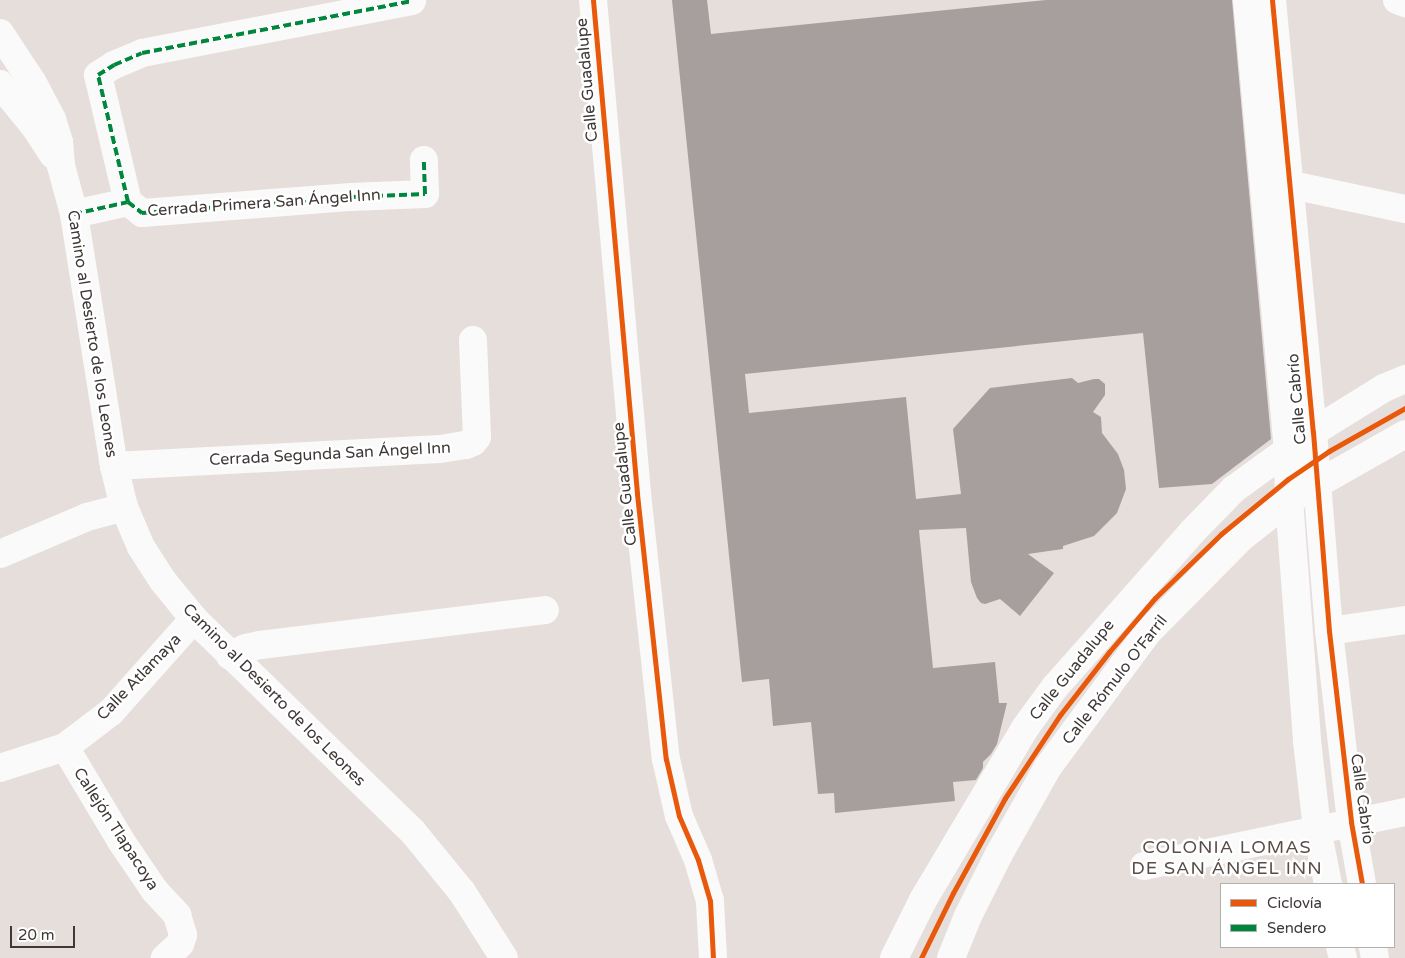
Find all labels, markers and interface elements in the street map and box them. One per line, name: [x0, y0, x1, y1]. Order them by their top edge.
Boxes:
street label: Calle Guadalupe: [572, 17, 602, 143]
street label: Cerrada Primera San Ángel Inn: [147, 185, 381, 221]
street label: Camino al Desierto de los Leones: [63, 209, 121, 459]
street label: Calle Cabrío: [1283, 353, 1311, 445]
street label: Calle Guadalupe: [609, 421, 641, 547]
street label: Cerrada Segunda San Ángel Inn: [209, 438, 451, 470]
street label: Camino al Desierto de los Leones: [179, 600, 369, 790]
street label: Calle Rómulo O'Farril: [1059, 611, 1171, 749]
street label: Calle Guadalupe: [1025, 616, 1119, 724]
street label: Calle Atlamaya: [93, 630, 185, 724]
street label: Calle Cabrío: [1346, 752, 1378, 846]
street label: Callejón Tlapacoya: [69, 764, 163, 894]
district label: COLONIA LOMAS DE SAN ÁNGEL INN: [1129, 837, 1325, 880]
legend: [1220, 883, 1395, 948]
text: Ciclovía: [1267, 894, 1322, 912]
scale bar: [12, 916, 78, 948]
text: Sendero: [1267, 919, 1326, 937]
text: 20 m: [18, 926, 55, 944]

